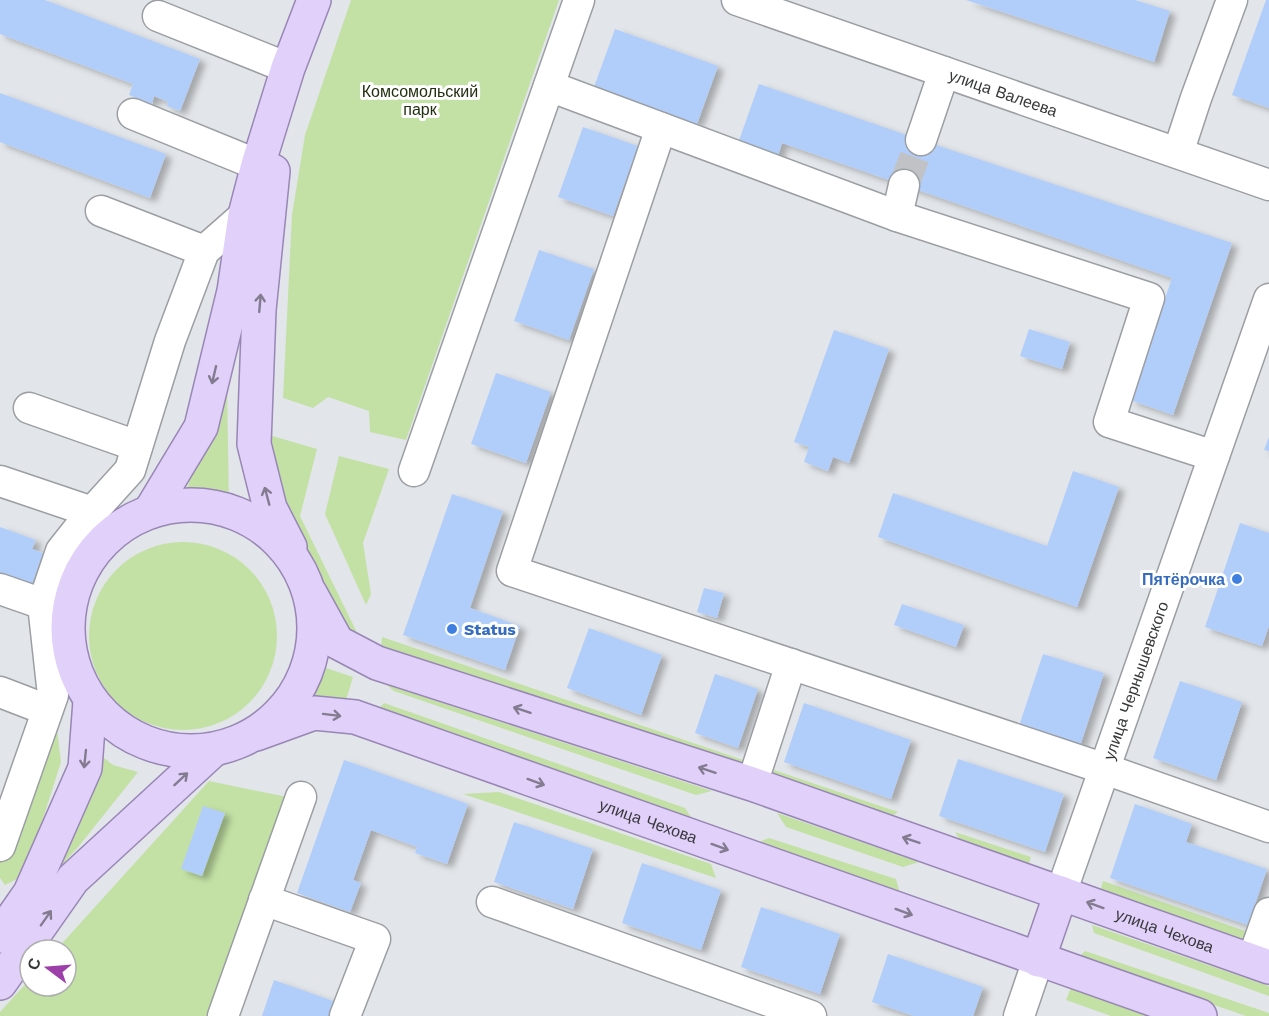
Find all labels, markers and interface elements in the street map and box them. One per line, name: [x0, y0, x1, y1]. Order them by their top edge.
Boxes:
street label: улица Валеева: [947, 65, 1060, 120]
park label: Комсомольский парк: [362, 82, 478, 119]
one-way arrow: [255, 294, 266, 314]
one-way arrow: [207, 365, 219, 384]
one-way arrow: [261, 487, 273, 506]
place label: Пятёрочка: [1142, 570, 1225, 589]
marker: Пятёрочка: [1230, 572, 1244, 586]
street label: улица Чернышевского: [1099, 599, 1172, 763]
place label: Status: [464, 620, 516, 639]
marker: Status: [445, 622, 459, 636]
one-way arrow: [513, 704, 532, 715]
one-way arrow: [321, 710, 341, 721]
one-way arrow: [79, 749, 90, 769]
one-way arrow: [698, 764, 717, 775]
one-way arrow: [173, 772, 188, 786]
one-way arrow: [527, 777, 545, 788]
street label: улица Чехова: [597, 795, 700, 847]
one-way arrow: [902, 834, 921, 845]
one-way arrow: [710, 843, 729, 854]
one-way arrow: [1086, 898, 1105, 909]
street label: улица Чехова: [1113, 904, 1216, 956]
one-way arrow: [894, 908, 913, 919]
one-way arrow: [40, 911, 52, 927]
north arrow: [18, 938, 78, 998]
text: С: [23, 955, 45, 972]

